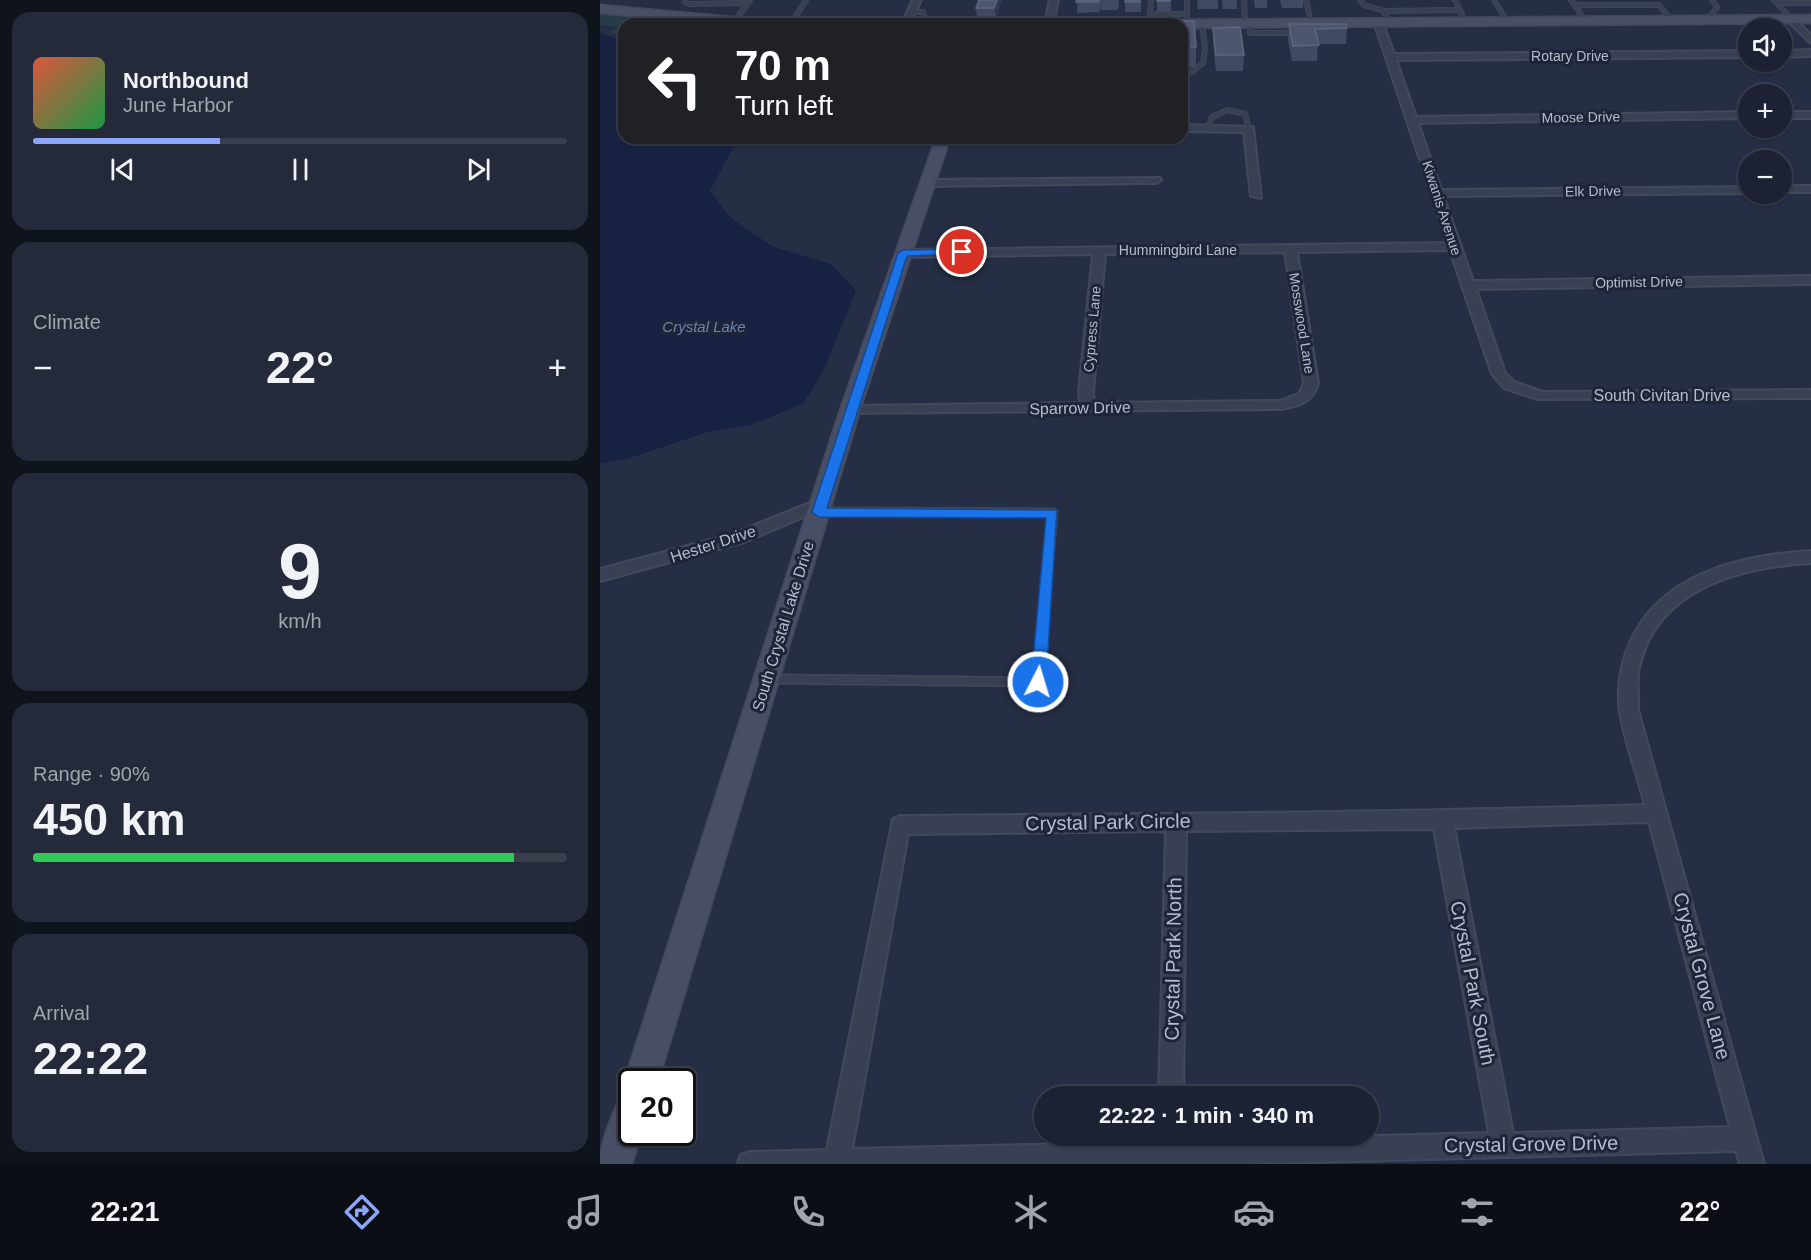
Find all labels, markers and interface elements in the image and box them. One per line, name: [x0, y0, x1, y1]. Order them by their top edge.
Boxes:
map controls: [1738, 18, 1792, 204]
button: sound: [1738, 18, 1792, 72]
icon: left: [636, 42, 714, 120]
text: 70 m: [735, 42, 831, 89]
street label: Rotary Drive: [1531, 48, 1609, 64]
text: Northbound: [123, 68, 249, 93]
button: +: [1738, 84, 1792, 138]
text: Turn left: [735, 91, 833, 121]
text: June Harbor: [123, 94, 233, 116]
street label: Moose Drive: [1542, 108, 1621, 126]
button: −: [1738, 150, 1792, 204]
icon: previous: [106, 153, 139, 186]
icon: pause: [284, 153, 317, 186]
icon: next: [462, 153, 495, 186]
street label: Kiwanis Avenue: [1419, 159, 1465, 258]
street label: Elk Drive: [1565, 183, 1621, 199]
pin: [936, 226, 987, 277]
icon: arrive: [945, 235, 978, 268]
street label: Hummingbird Lane: [1119, 242, 1237, 258]
street label: Mosswood Lane: [1286, 271, 1318, 375]
street label: Optimist Drive: [1595, 273, 1683, 291]
street label: Cypress Lane: [1080, 285, 1104, 373]
text: Climate: [33, 311, 101, 333]
water label: Crystal Lake: [662, 318, 746, 335]
text: 22°: [266, 342, 334, 393]
text: −: [33, 349, 52, 386]
text: +: [548, 349, 567, 386]
street label: South Civitan Drive: [1594, 387, 1731, 404]
street label: Sparrow Drive: [1029, 399, 1131, 417]
street label: Hester Drive: [668, 522, 758, 566]
text: 9: [278, 527, 322, 615]
street label: South Crystal Lake Drive: [749, 539, 817, 713]
text: km/h: [278, 610, 322, 632]
position arrow: [1006, 650, 1070, 714]
text: Range · 90%: [33, 763, 150, 785]
text: 450 km: [33, 794, 186, 845]
street label: Crystal Park Circle: [1025, 810, 1191, 834]
street label: Crystal Park North: [1161, 877, 1185, 1041]
street label: Crystal Grove Lane: [1669, 890, 1735, 1062]
street label: Crystal Park South: [1446, 899, 1500, 1067]
text: Arrival: [33, 1002, 90, 1024]
text: 22:22: [33, 1033, 148, 1084]
speed limit sign: 20: [618, 1068, 696, 1146]
text: 22:22 · 1 min · 340 m: [1099, 1103, 1314, 1128]
street label: Crystal Grove Drive: [1444, 1131, 1618, 1157]
icon: directions: [341, 1191, 383, 1233]
icon: music: [564, 1191, 606, 1233]
icon: phone: [787, 1191, 829, 1233]
icon: climate: [1010, 1191, 1052, 1233]
icon: car: [1233, 1191, 1275, 1233]
icon: filters: [1456, 1191, 1498, 1233]
text: 22:21: [91, 1197, 160, 1227]
text: 22°: [1680, 1197, 1720, 1227]

